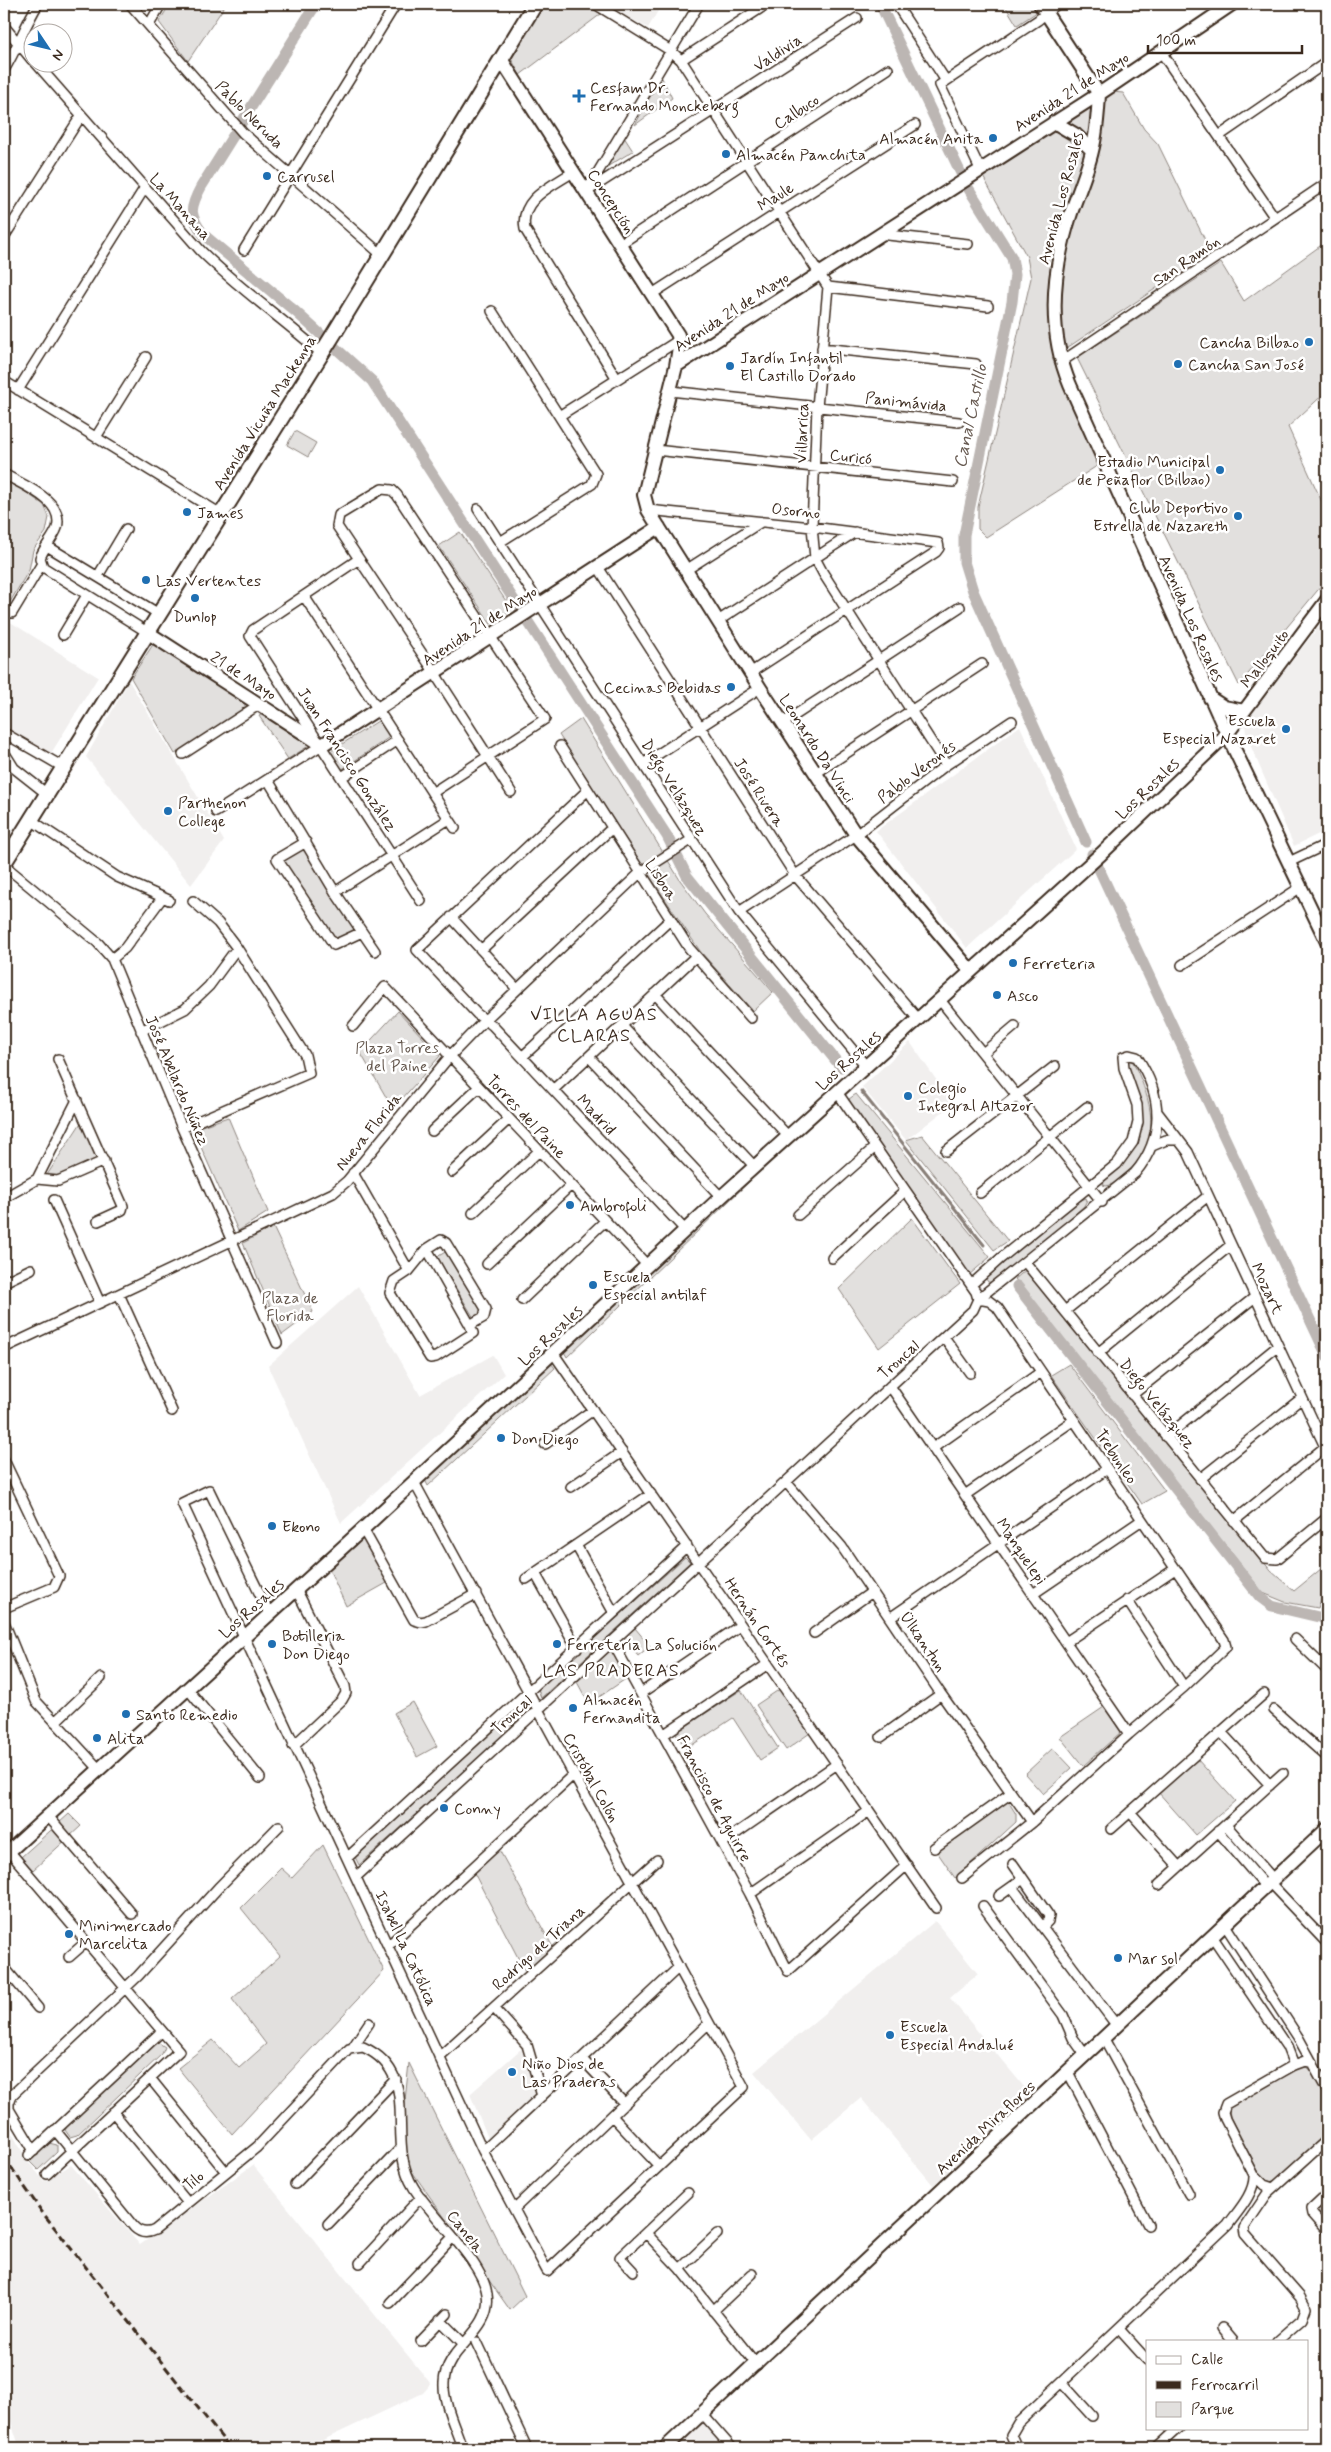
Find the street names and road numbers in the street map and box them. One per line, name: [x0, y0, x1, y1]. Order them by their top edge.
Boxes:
street label: Valdivia: [750, 30, 806, 77]
street label: Avenida 21 de Mayo: [1010, 47, 1133, 137]
street label: Pablo Neruda: [210, 76, 288, 154]
street label: Calbuco: [770, 90, 823, 135]
street label: Avenida Los Rosales: [1034, 130, 1089, 267]
street label: Concepción: [582, 165, 639, 238]
street label: La Manana: [144, 169, 215, 245]
street label: Maule: [754, 178, 798, 217]
street label: San Ramón: [1149, 231, 1225, 291]
street label: Avenida 21 de Mayo: [670, 267, 793, 357]
street label: Avenida Vicuña Mackenna: [209, 331, 322, 494]
street label: Panimávida: [864, 388, 948, 417]
street label: Villarrica: [791, 402, 814, 464]
street label: Curicó: [829, 445, 873, 470]
street label: Osorno: [770, 498, 821, 524]
street label: Avenida Los Rosales: [1153, 552, 1228, 685]
street label: Avenida 21 de Mayo: [418, 581, 541, 671]
street label: Malloquito: [1236, 625, 1294, 693]
street label: 21 de Mayo: [206, 647, 280, 705]
street label: Juan Francisco González: [292, 684, 401, 836]
street label: Leonardo Da Vinci: [774, 690, 860, 807]
street label: Diego Velázquez: [635, 736, 712, 840]
street label: Pablo Veronés: [874, 736, 960, 808]
street label: José Rivera: [729, 754, 789, 832]
street label: Los Rosales: [1112, 754, 1184, 825]
street label: Lisboa: [640, 855, 682, 905]
street label: José Abelardo Núñez: [140, 1012, 214, 1149]
street label: Los Rosales: [812, 1026, 886, 1096]
street label: Torres del Paine: [481, 1070, 571, 1164]
street label: Nueva Florida: [331, 1088, 407, 1175]
street label: Madrid: [572, 1090, 620, 1140]
street label: Mozart: [1246, 1260, 1288, 1318]
street label: Los Rosales: [514, 1301, 588, 1371]
street label: Troncal: [874, 1336, 924, 1384]
street label: Diego Velázquez: [1113, 1355, 1200, 1454]
street label: Trebunleo: [1090, 1425, 1142, 1488]
street label: Manquelepi: [991, 1514, 1051, 1589]
street label: Los Rosales: [215, 1574, 289, 1644]
street label: Hernán Cortés: [719, 1574, 795, 1672]
street label: Ülkantun: [895, 1607, 951, 1676]
street label: Troncal: [487, 1691, 537, 1739]
street label: Cristóbal Colón: [557, 1729, 624, 1826]
street label: Francisco de Aguirre: [671, 1732, 756, 1866]
street label: Isabel La Católica: [370, 1887, 442, 2010]
street label: Rodrigo de Triana: [488, 1901, 590, 1995]
street label: Avenida Miraflores: [932, 2076, 1040, 2180]
street label: Tilo: [179, 2166, 209, 2196]
street label: Canela: [442, 2206, 488, 2258]

